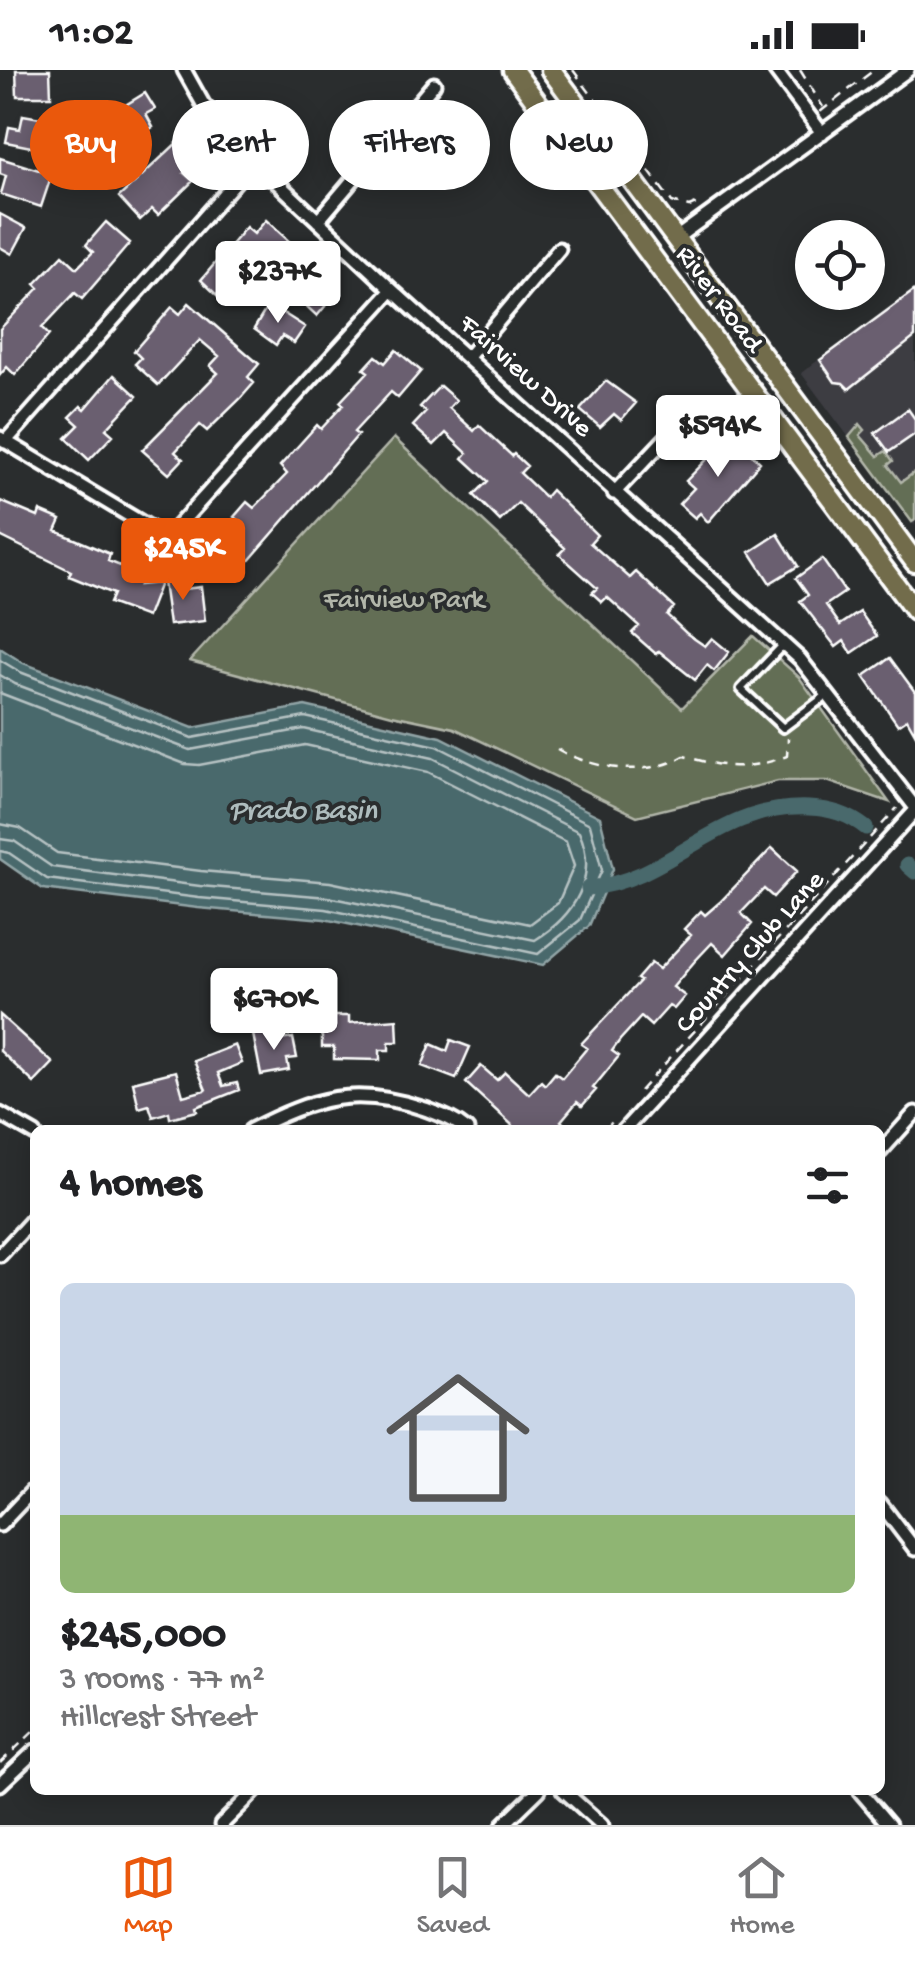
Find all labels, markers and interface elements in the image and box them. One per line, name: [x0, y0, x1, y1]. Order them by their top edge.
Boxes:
text: 11:02: [50, 13, 133, 57]
chip: Buy: [30, 100, 152, 190]
chip: Rent: [172, 100, 309, 190]
chip: Filters: [329, 100, 490, 190]
chip: New: [510, 100, 648, 190]
map controls: [795, 220, 885, 310]
button: locate: [795, 220, 885, 310]
street label: River Road: [667, 240, 770, 362]
pin: $237K: [208, 241, 348, 326]
text: $237K: [238, 254, 318, 292]
street label: Fairview Drive: [451, 308, 599, 446]
pin: $594K: [648, 395, 788, 480]
text: $594K: [678, 408, 758, 446]
pin: $245K: [113, 518, 253, 603]
text: $245K: [143, 531, 223, 569]
park label: Fairview Park: [323, 585, 487, 618]
water label: Prado Basin: [229, 795, 378, 830]
street label: Country Club Lane: [669, 865, 833, 1041]
pin: $670K: [204, 968, 344, 1053]
text: $670K: [232, 981, 316, 1019]
icon: filters: [800, 1158, 855, 1213]
text: 4 homes: [60, 1161, 201, 1210]
icon: home: [368, 1348, 548, 1528]
text: $245,000: [60, 1613, 226, 1662]
text: 3 rooms · 77 m²: [60, 1662, 265, 1700]
text: Hillcrest Street: [60, 1700, 256, 1738]
tab: Map: [121, 1850, 176, 1943]
tab: Saved: [417, 1850, 488, 1943]
tab: Home: [730, 1850, 794, 1943]

